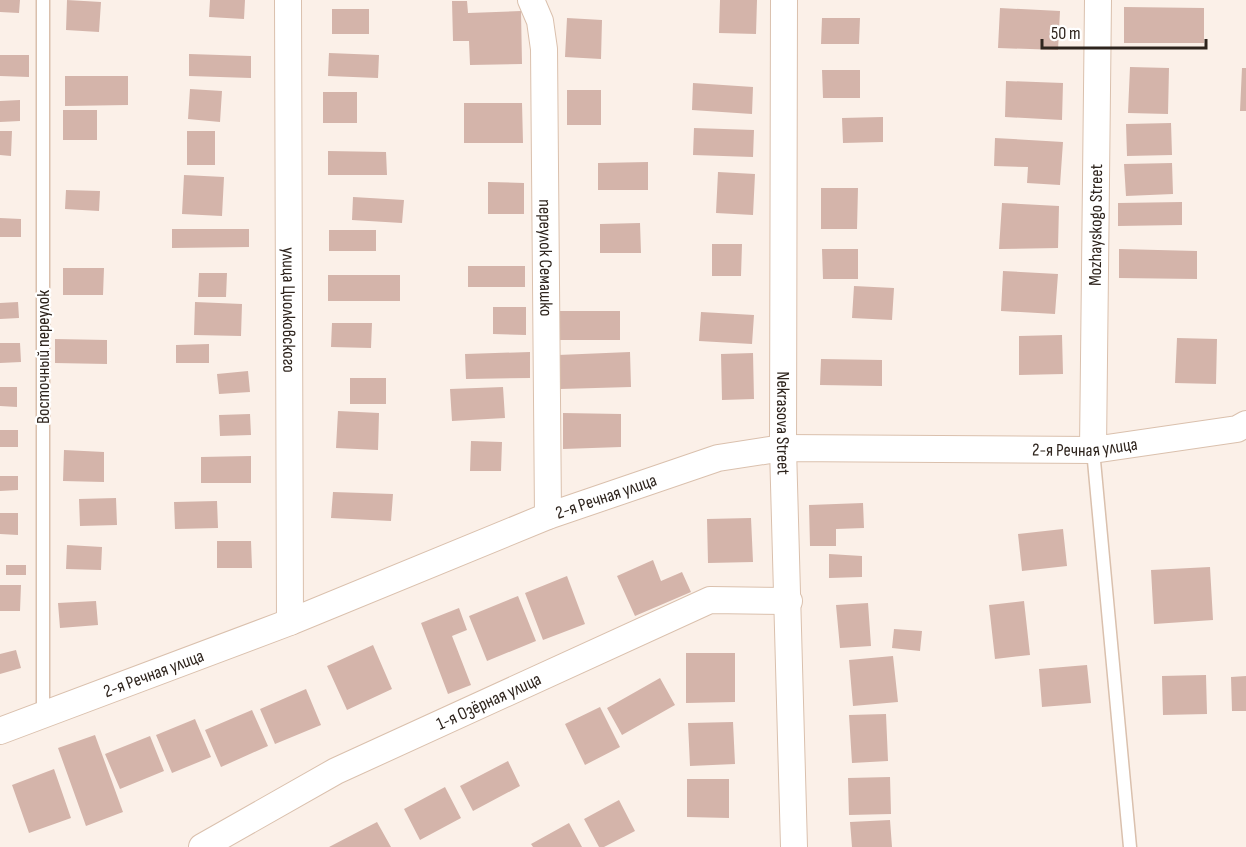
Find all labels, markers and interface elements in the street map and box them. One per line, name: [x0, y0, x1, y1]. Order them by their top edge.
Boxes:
scale bar: [1042, 12, 1206, 50]
text: 50 m: [1051, 23, 1081, 44]
street label: Mozhayskogo Street: [1084, 163, 1107, 286]
street label: переулок Семашко: [535, 199, 557, 316]
street label: улица Циолковского: [278, 247, 300, 373]
street label: Восточный переулок: [33, 290, 54, 424]
street label: Nekrasova Street: [772, 371, 794, 476]
street label: 2-я Речная улица: [1032, 433, 1139, 460]
street label: 2-я Речная улица: [553, 469, 659, 523]
street label: 2-я Речная улица: [100, 645, 207, 702]
street label: 1-я Озёрная улица: [433, 668, 544, 734]

